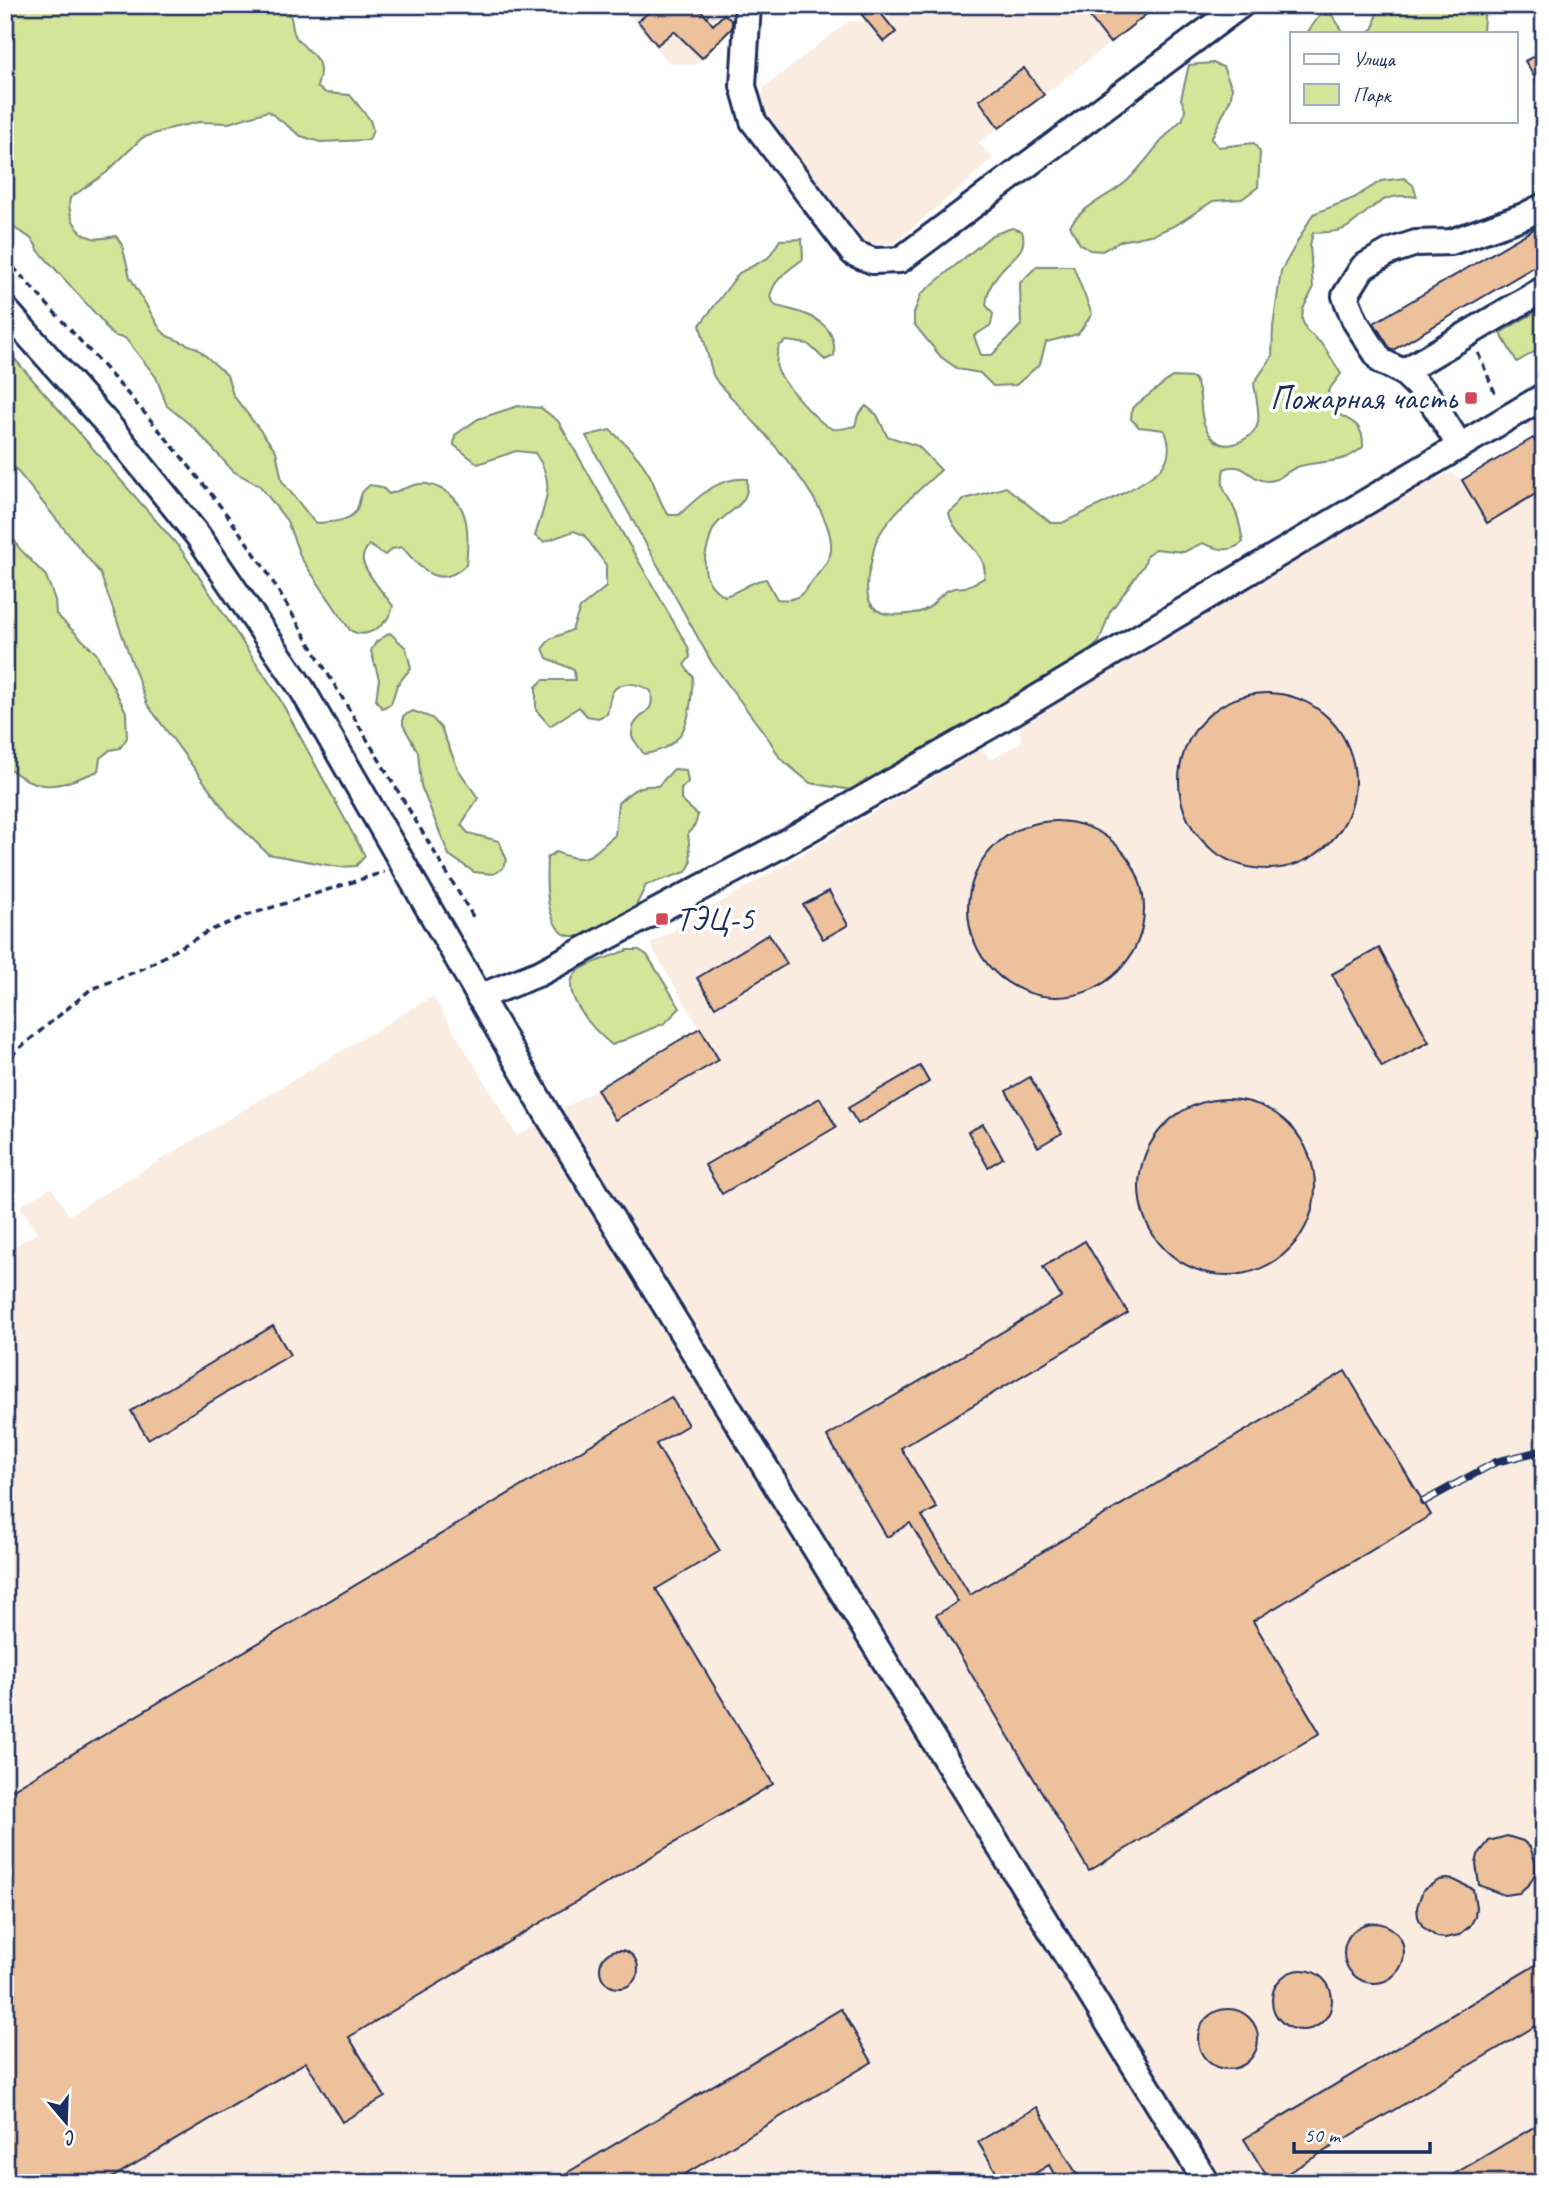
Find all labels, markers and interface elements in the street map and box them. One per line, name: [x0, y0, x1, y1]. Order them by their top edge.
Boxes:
legend: [1290, 32, 1518, 122]
text: Улица: [1353, 46, 1396, 72]
text: Парк: [1353, 82, 1393, 108]
place label: Пожарная часть: [1270, 377, 1459, 419]
marker: Пожарная часть: [1463, 390, 1479, 406]
place label: ТЭЦ-5: [676, 898, 756, 940]
marker: ТЭЦ-5: [654, 911, 670, 927]
north arrow: [32, 2086, 102, 2156]
scale bar: [1294, 2111, 1430, 2155]
text: 50 m: [1304, 2122, 1342, 2148]
text: С: [60, 2124, 80, 2151]

